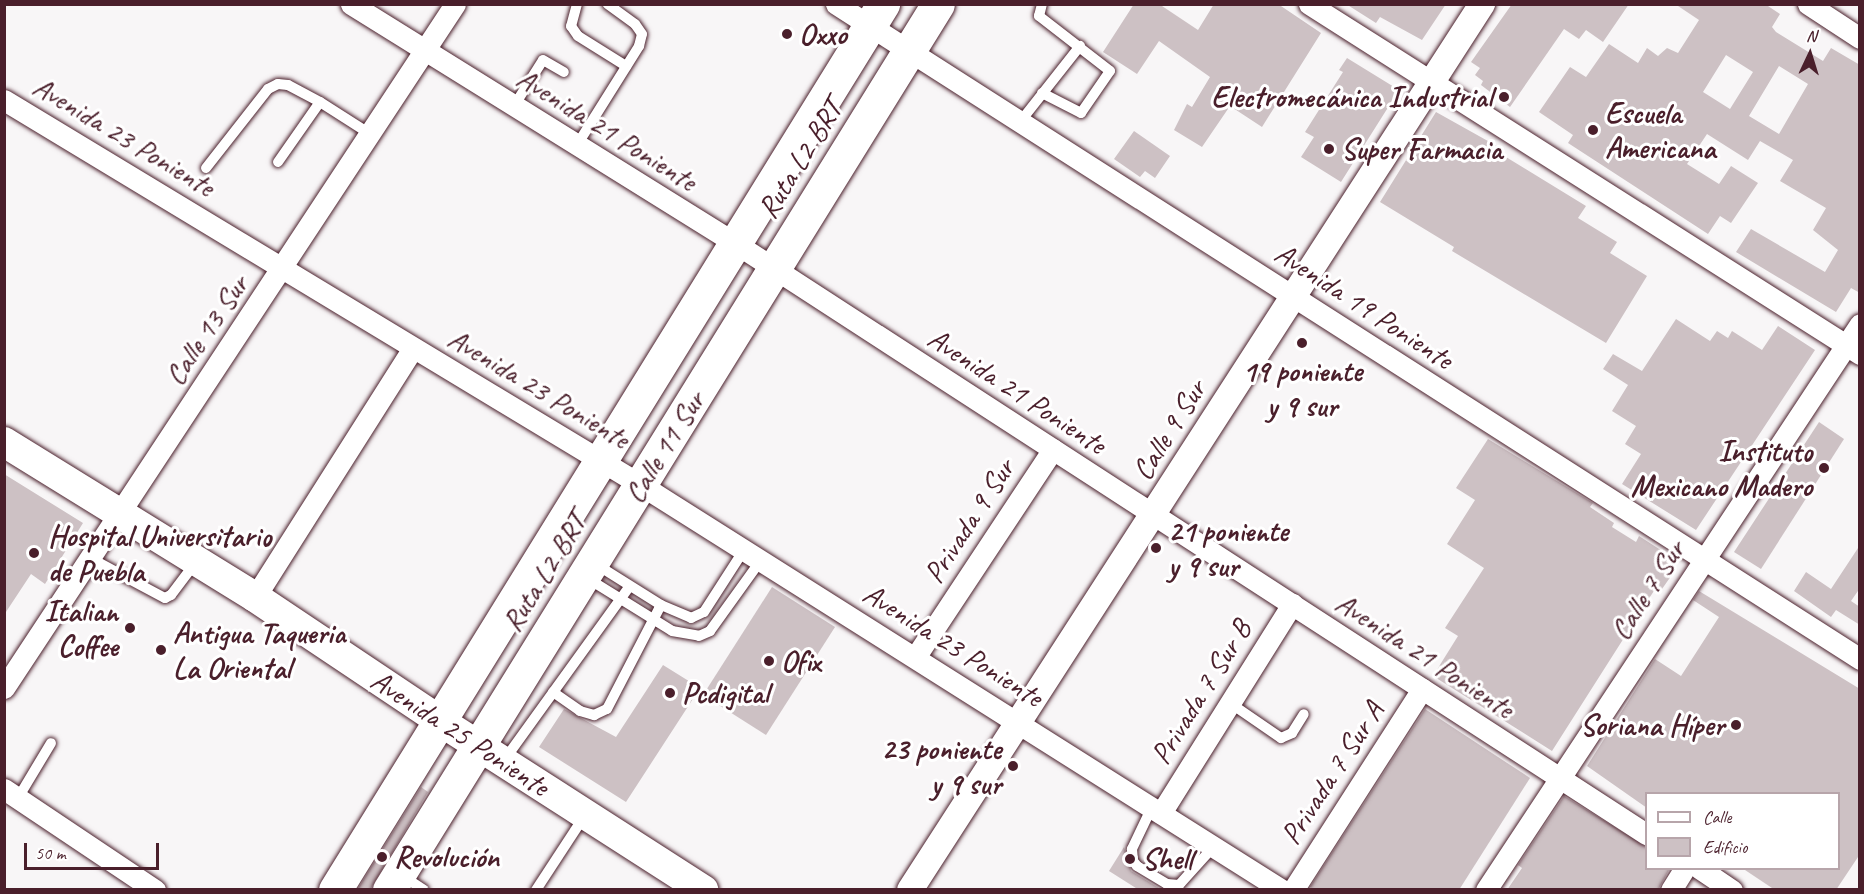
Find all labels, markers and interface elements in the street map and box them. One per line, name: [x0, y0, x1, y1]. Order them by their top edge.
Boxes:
place label: Oxxo: [799, 16, 846, 52]
north arrow: [1780, 24, 1840, 84]
text: N: [1806, 26, 1817, 46]
marker: Oxxo: [780, 27, 794, 41]
street label: Avenida 21 Poniente: [511, 59, 703, 199]
street label: Avenida 23 Poniente: [27, 68, 221, 204]
place label: Electromecánica Industrial: [1211, 79, 1492, 115]
marker: Electromecánica Industrial: [1497, 90, 1511, 104]
street label: Ruta L2 BRT: [749, 93, 851, 225]
place label: Escuela Americana: [1605, 95, 1715, 166]
marker: Escuela Americana: [1586, 123, 1600, 137]
place label: Super Farmacia: [1341, 131, 1504, 167]
marker: Super Farmacia: [1322, 142, 1336, 156]
street label: Avenida 19 Poniente: [1268, 235, 1460, 377]
street label: Calle 13 Sur: [156, 268, 256, 392]
street label: Avenida 23 Poniente: [442, 320, 636, 456]
street label: Avenida 21 Poniente: [921, 320, 1113, 462]
marker: 19 poniente y 9 sur: [1295, 336, 1309, 350]
place label: 19 poniente y 9 sur: [1242, 353, 1362, 424]
street label: Calle 9 Sur: [1124, 373, 1214, 487]
street label: Calle 11 Sur: [616, 385, 712, 509]
place label: Instituto Mexicano Madero: [1630, 433, 1812, 504]
street label: Privada 9 Sur: [916, 452, 1022, 590]
marker: Instituto Mexicano Madero: [1817, 461, 1831, 475]
street label: Ruta L2 BRT: [493, 506, 595, 638]
place label: 21 poniente y 9 sur: [1168, 513, 1288, 584]
place label: Hospital Universitario de Puebla: [48, 518, 271, 588]
street label: Calle 7 Sur: [1602, 534, 1692, 646]
marker: 21 poniente y 9 sur: [1149, 541, 1163, 555]
marker: Hospital Universitario de Puebla: [25, 544, 43, 562]
street label: Avenida 23 Poniente: [857, 575, 1049, 715]
street label: Avenida 21 Poniente: [1329, 584, 1521, 726]
place label: Italian Coffee: [45, 593, 118, 664]
street label: Privada 7 Sur B: [1142, 613, 1260, 771]
place label: Antigua Taqueria La Oriental: [173, 615, 345, 686]
marker: Italian Coffee: [123, 621, 137, 635]
marker: Antigua Taqueria La Oriental: [154, 643, 168, 657]
place label: Ofix: [781, 643, 820, 679]
marker: Ofix: [762, 654, 776, 668]
street label: Avenida 25 Poniente: [364, 662, 556, 804]
place label: Pcdigital: [682, 675, 769, 711]
marker: Pcdigital: [663, 686, 677, 700]
street label: Privada 7 Sur A: [1273, 695, 1391, 851]
place label: Soriana Híper: [1580, 707, 1724, 743]
marker: Soriana Híper: [1729, 718, 1743, 732]
place label: 23 poniente y 9 sur: [881, 731, 1001, 801]
marker: 23 poniente y 9 sur: [1006, 759, 1020, 773]
legend: [1645, 792, 1840, 870]
text: Calle: [1703, 806, 1731, 828]
scale bar: [27, 831, 162, 869]
text: Edificio: [1703, 836, 1747, 858]
place label: Revolución: [394, 839, 499, 875]
place label: Shell: [1142, 841, 1192, 877]
text: 50 m: [35, 842, 66, 864]
marker: Revolución: [375, 850, 389, 864]
marker: Shell: [1123, 852, 1137, 866]

